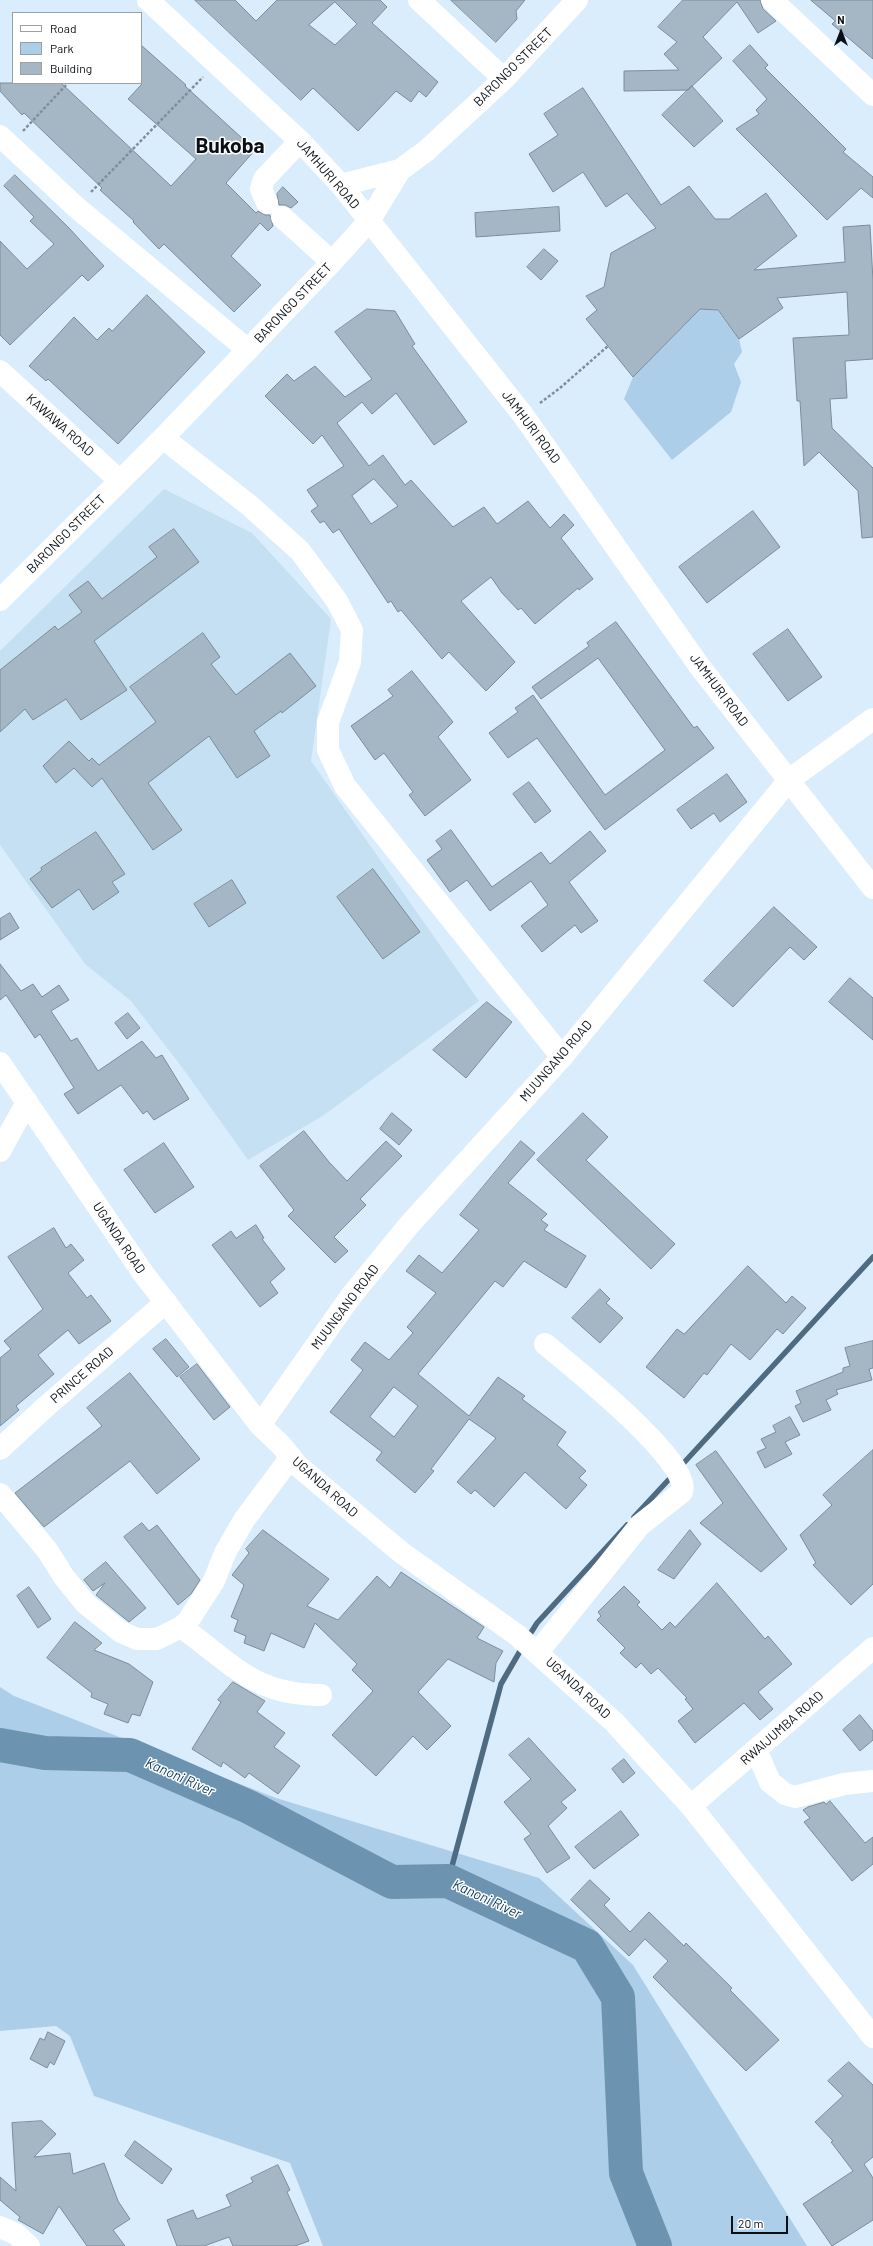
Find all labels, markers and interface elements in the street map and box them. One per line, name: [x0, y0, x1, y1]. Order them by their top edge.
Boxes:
legend: [12, 12, 142, 84]
north arrow: [821, 12, 861, 52]
text: N: [837, 13, 845, 26]
text: Road: [50, 21, 77, 35]
street label: BARONGO STREET: [470, 24, 556, 110]
text: Park: [50, 41, 74, 55]
text: Building: [50, 61, 92, 75]
district label: Bukoba: [195, 133, 265, 159]
street label: JAMHURI ROAD: [293, 136, 363, 212]
street label: BARONGO STREET: [251, 260, 335, 346]
street label: JAMHURI ROAD: [498, 387, 564, 467]
street label: KAWAWA ROAD: [23, 391, 97, 459]
street label: BARONGO STREET: [23, 491, 109, 577]
street label: JAMHURI ROAD: [686, 650, 752, 730]
street label: MUUNGANO ROAD: [517, 1017, 595, 1105]
street label: UGANDA ROAD: [89, 1199, 149, 1277]
street label: MUUNGANO ROAD: [308, 1261, 382, 1353]
street label: PRINCE ROAD: [47, 1343, 117, 1407]
street label: UGANDA ROAD: [289, 1453, 361, 1521]
street label: UGANDA ROAD: [542, 1654, 614, 1722]
street label: RWAIJUMBA ROAD: [737, 1688, 827, 1768]
water label: Kanoni River: [143, 1754, 217, 1800]
water label: Kanoni River: [450, 1876, 524, 1922]
scale bar: [733, 2208, 790, 2234]
text: 20 m: [738, 2216, 764, 2230]

